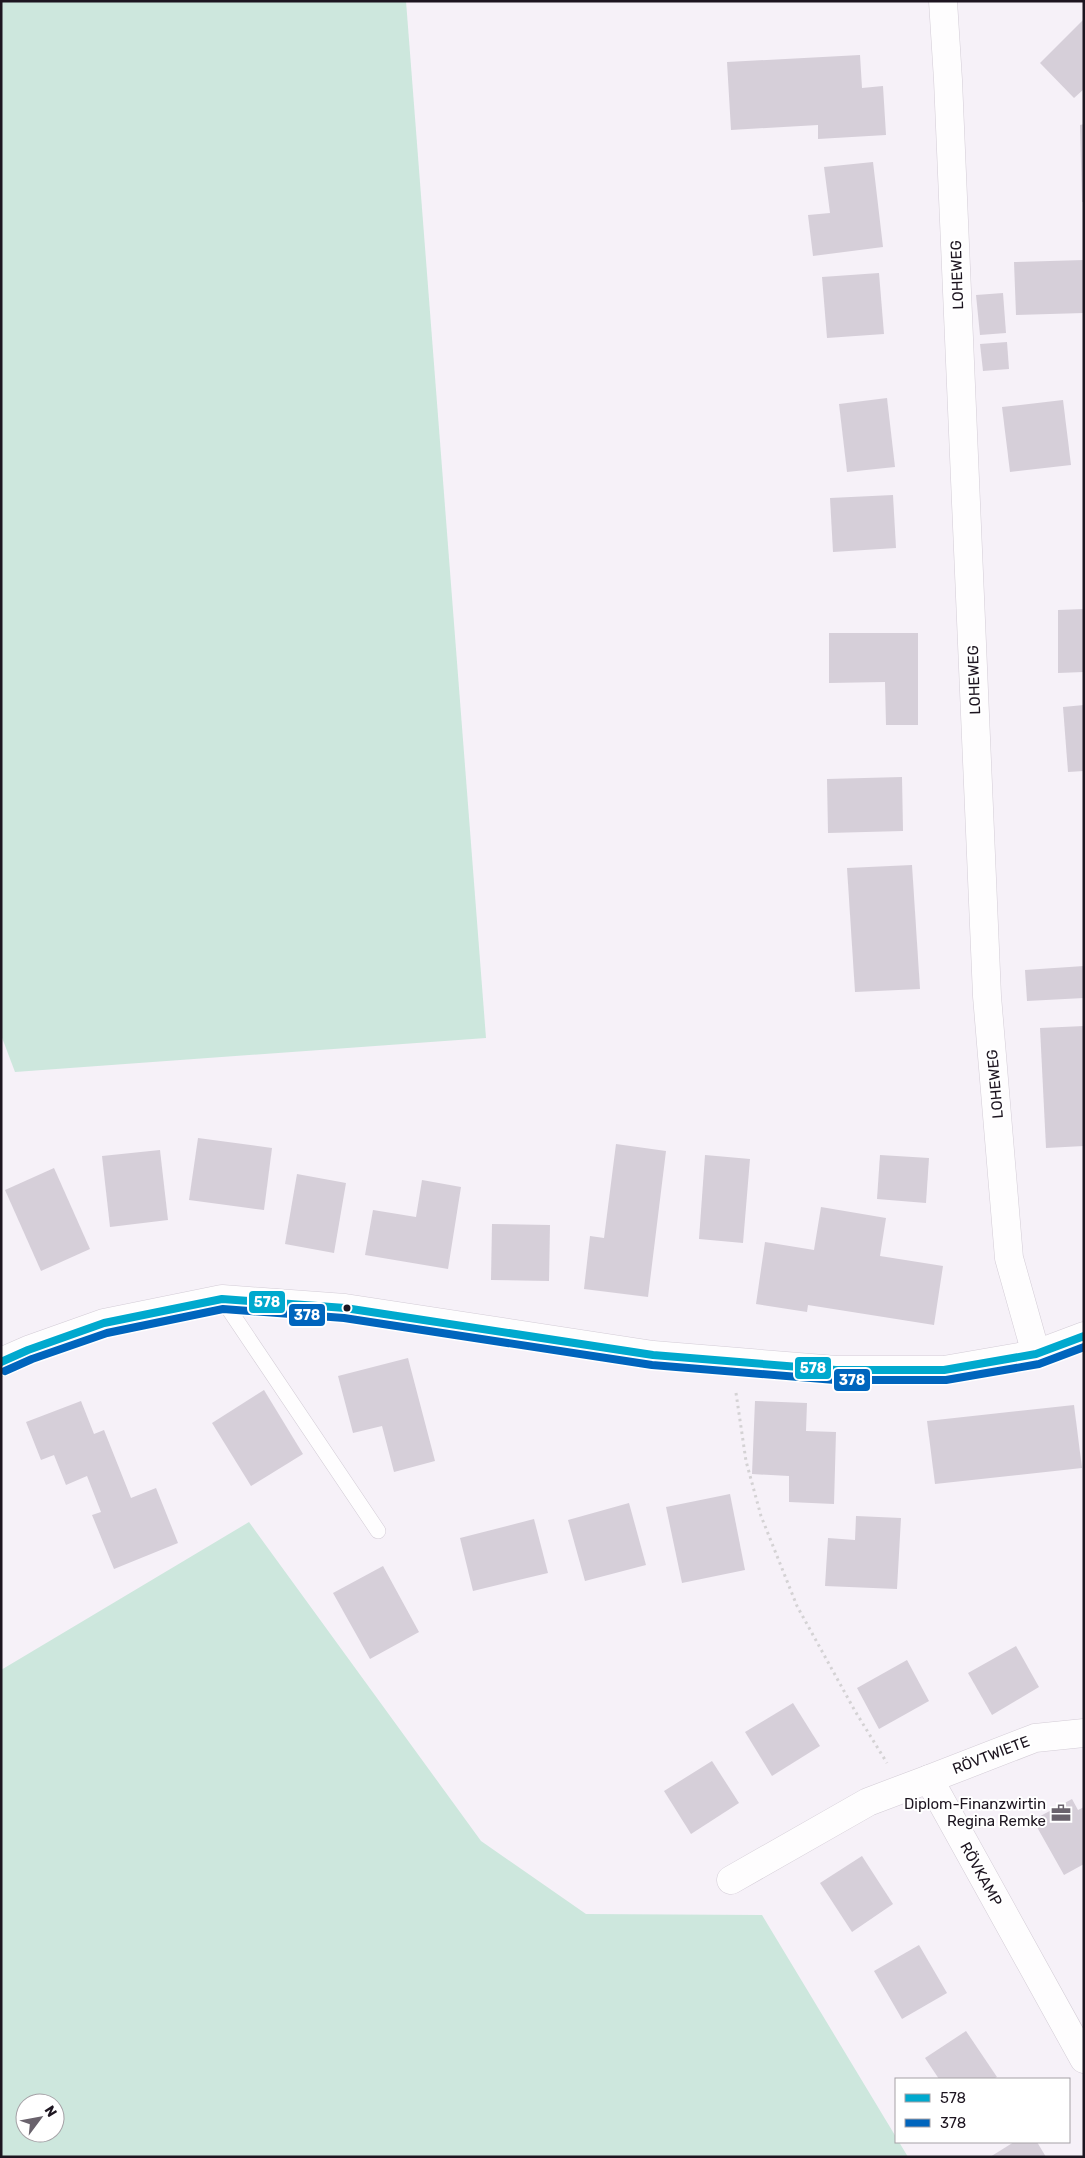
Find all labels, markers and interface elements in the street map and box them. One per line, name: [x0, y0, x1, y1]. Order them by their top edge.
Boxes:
street label: LOHEWEG: [947, 240, 967, 310]
street label: LOHEWEG: [964, 645, 984, 715]
street label: LOHEWEG: [983, 1049, 1007, 1119]
line badge: 578: [248, 1290, 286, 1314]
text: 578: [254, 1294, 280, 1311]
line badge: 378: [288, 1303, 326, 1327]
unlabelled marker: [342, 1303, 352, 1313]
text: 378: [294, 1307, 320, 1324]
line badge: 578: [794, 1356, 832, 1380]
text: 578: [800, 1360, 826, 1377]
line badge: 378: [833, 1368, 871, 1392]
text: 378: [839, 1372, 865, 1389]
street label: RÖVTWIETE: [950, 1732, 1032, 1778]
place label: Diplom-Finanzwirtin Regina Remke: [904, 1795, 1046, 1830]
office icon: Diplom-Finanzwirtin Regina Remke: [1050, 1802, 1072, 1824]
street label: RÖVKAMP: [956, 1839, 1006, 1909]
legend: [895, 2078, 1070, 2143]
text: 578: [940, 2089, 966, 2107]
north arrow: [15, 2093, 65, 2143]
text: N: [41, 2103, 60, 2120]
text: 378: [940, 2114, 966, 2132]

